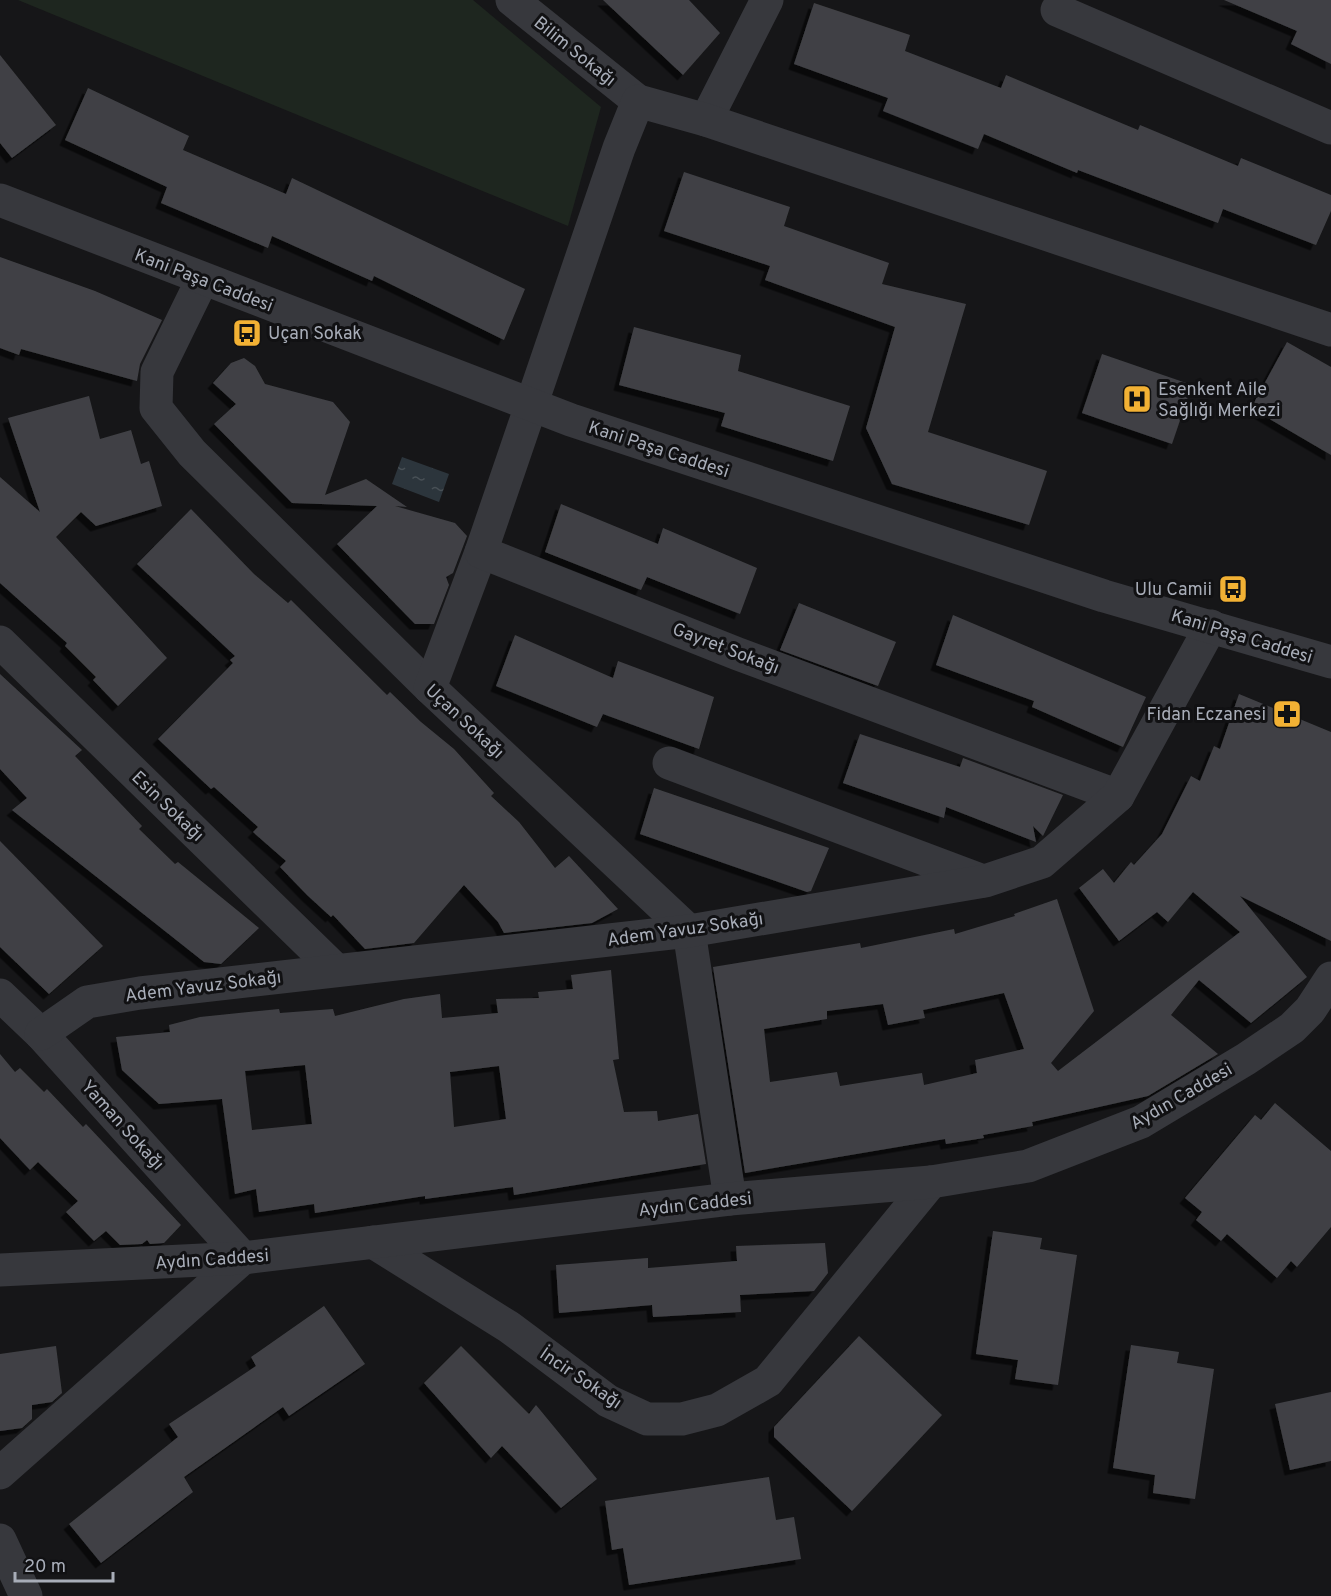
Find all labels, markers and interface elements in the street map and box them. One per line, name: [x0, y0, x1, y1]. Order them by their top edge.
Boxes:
street label: Bilim Sokağı: [528, 12, 620, 92]
street label: Kani Paşa Caddesi: [131, 244, 276, 318]
bus stop icon: Uçan Sokak: [231, 317, 263, 349]
place label: Uçan Sokak: [268, 323, 362, 346]
place label: Esenkent Aile Sağlığı Merkezi: [1158, 379, 1281, 423]
hospital icon: Esenkent Aile Sağlığı Merkezi: [1121, 383, 1153, 415]
street label: Kani Paşa Caddesi: [585, 417, 732, 484]
bus stop icon: Ulu Camii: [1217, 573, 1249, 605]
place label: Ulu Camii: [1135, 579, 1212, 602]
street label: Kani Paşa Caddesi: [1168, 605, 1315, 670]
street label: Gayret Sokağı: [669, 618, 782, 680]
street label: Uçan Sokağı: [420, 680, 508, 764]
pharmacy icon: Fidan Eczanesi: [1271, 698, 1303, 730]
place label: Fidan Eczanesi: [1146, 704, 1266, 727]
street label: Esin Sokağı: [126, 767, 208, 847]
street label: Adem Yavuz Sokağı: [606, 908, 765, 953]
street label: Adem Yavuz Sokağı: [124, 966, 283, 1008]
street label: Aydın Caddesi: [1127, 1059, 1237, 1136]
street label: Yaman Sokağı: [75, 1076, 168, 1176]
street label: Aydın Caddesi: [637, 1188, 753, 1223]
street label: Aydın Caddesi: [154, 1245, 270, 1276]
street label: İncir Sokağı: [535, 1342, 627, 1415]
scale bar: [15, 1545, 112, 1583]
text: 20 m: [24, 1556, 66, 1579]

